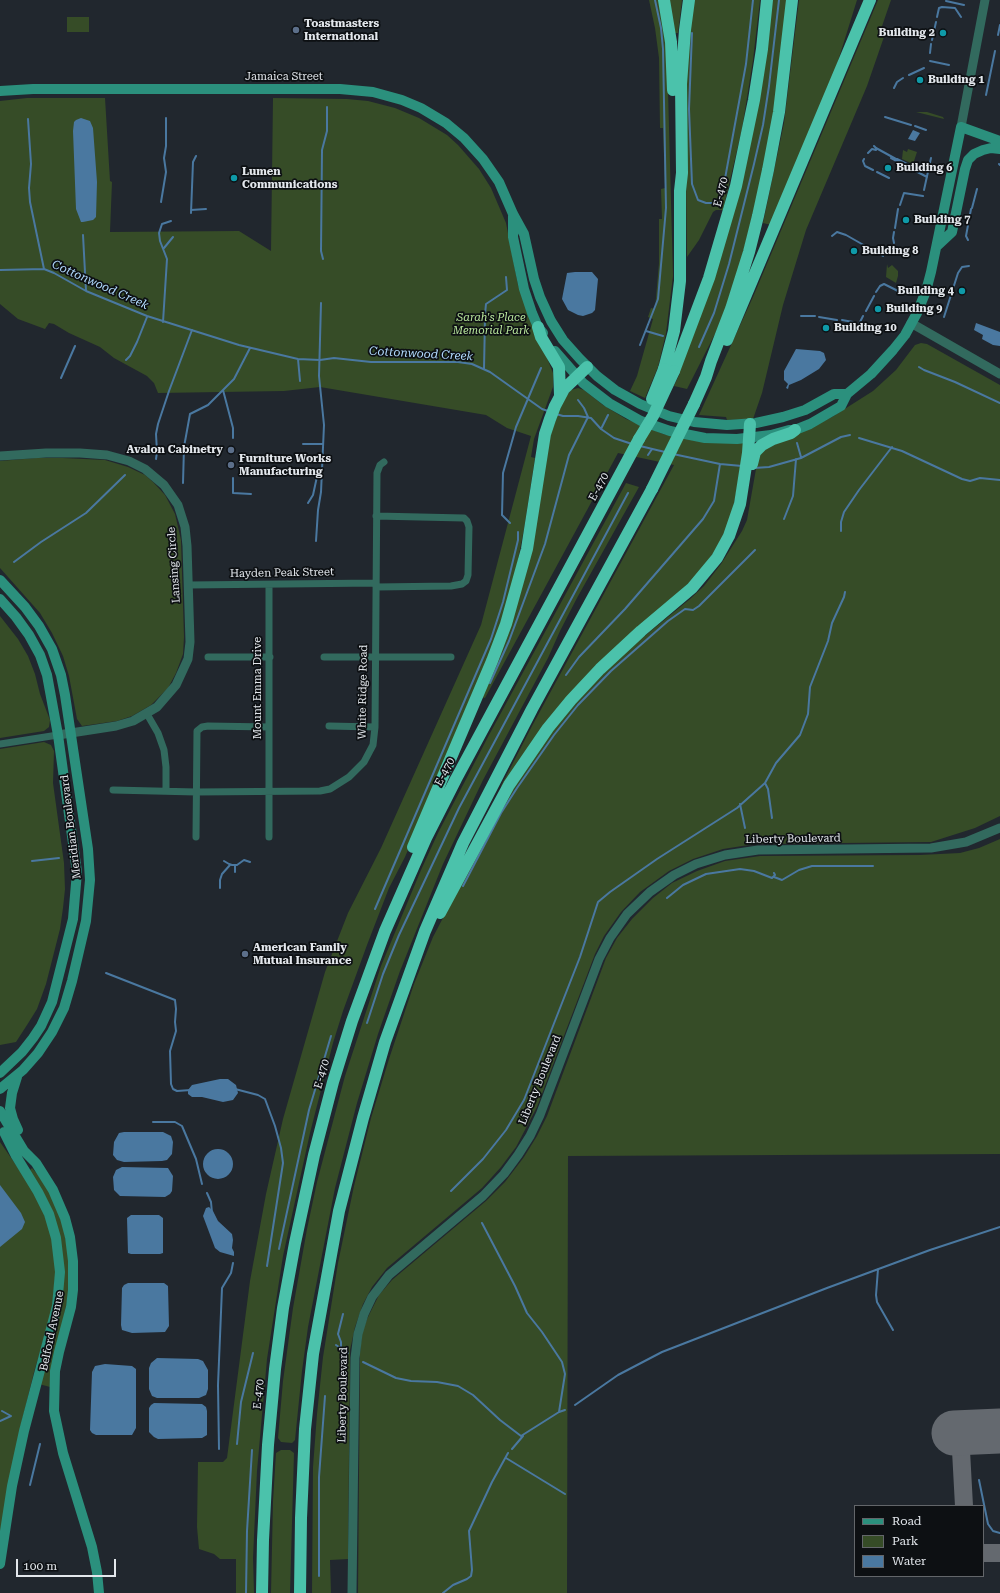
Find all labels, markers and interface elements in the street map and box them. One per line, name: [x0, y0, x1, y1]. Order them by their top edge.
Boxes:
place label: Toastmasters International: [304, 17, 379, 43]
marker: Toastmasters International: [291, 25, 301, 35]
place label: Building 2: [879, 26, 935, 40]
marker: Building 2: [938, 28, 948, 38]
street label: Jamaica Street: [245, 70, 323, 84]
place label: Building 1: [928, 73, 984, 87]
marker: Building 1: [915, 75, 925, 85]
place label: Building 6: [896, 161, 952, 175]
marker: Building 6: [883, 163, 893, 173]
place label: Lumen Communications: [242, 165, 337, 191]
marker: Lumen Communications: [229, 173, 239, 183]
street label: E-470: [711, 176, 731, 208]
place label: Building 7: [914, 213, 970, 227]
marker: Building 7: [901, 215, 911, 225]
place label: Building 8: [862, 244, 918, 258]
marker: Building 8: [849, 246, 859, 256]
water label: Cottonwood Creek: [49, 257, 151, 313]
place label: Building 4: [898, 284, 954, 298]
marker: Building 4: [957, 286, 967, 296]
place label: Building 9: [886, 302, 942, 316]
marker: Building 9: [873, 304, 883, 314]
park label: Sarah's Place Memorial Park: [453, 311, 529, 337]
place label: Building 10: [834, 321, 897, 335]
marker: Building 10: [821, 323, 831, 333]
water label: Cottonwood Creek: [369, 344, 473, 364]
place label: Avalon Cabinetry: [127, 443, 223, 457]
marker: Avalon Cabinetry: [226, 445, 236, 455]
place label: Furniture Works Manufacturing: [239, 452, 331, 478]
marker: Furniture Works Manufacturing: [226, 460, 236, 470]
street label: E-470: [586, 471, 612, 503]
street label: Lansing Circle: [165, 526, 183, 604]
street label: Hayden Peak Street: [230, 565, 334, 581]
street label: Mount Emma Drive: [251, 637, 265, 739]
street label: White Ridge Road: [356, 645, 370, 739]
street label: E-470: [432, 756, 458, 788]
street label: Meridian Boulevard: [58, 774, 84, 880]
street label: Liberty Boulevard: [745, 832, 841, 846]
place label: American Family Mutual Insurance: [253, 941, 351, 967]
marker: American Family Mutual Insurance: [240, 949, 250, 959]
street label: Liberty Boulevard: [516, 1033, 564, 1127]
street label: E-470: [311, 1058, 333, 1090]
street label: Belford Avenue: [37, 1290, 67, 1372]
street label: Liberty Boulevard: [336, 1347, 350, 1443]
street label: E-470: [251, 1378, 267, 1410]
legend: [854, 1505, 984, 1577]
text: Road: [892, 1514, 921, 1528]
text: Park: [892, 1534, 918, 1548]
scale bar: [18, 1551, 118, 1577]
text: Water: [892, 1554, 926, 1568]
text: 100 m: [23, 1559, 57, 1573]

